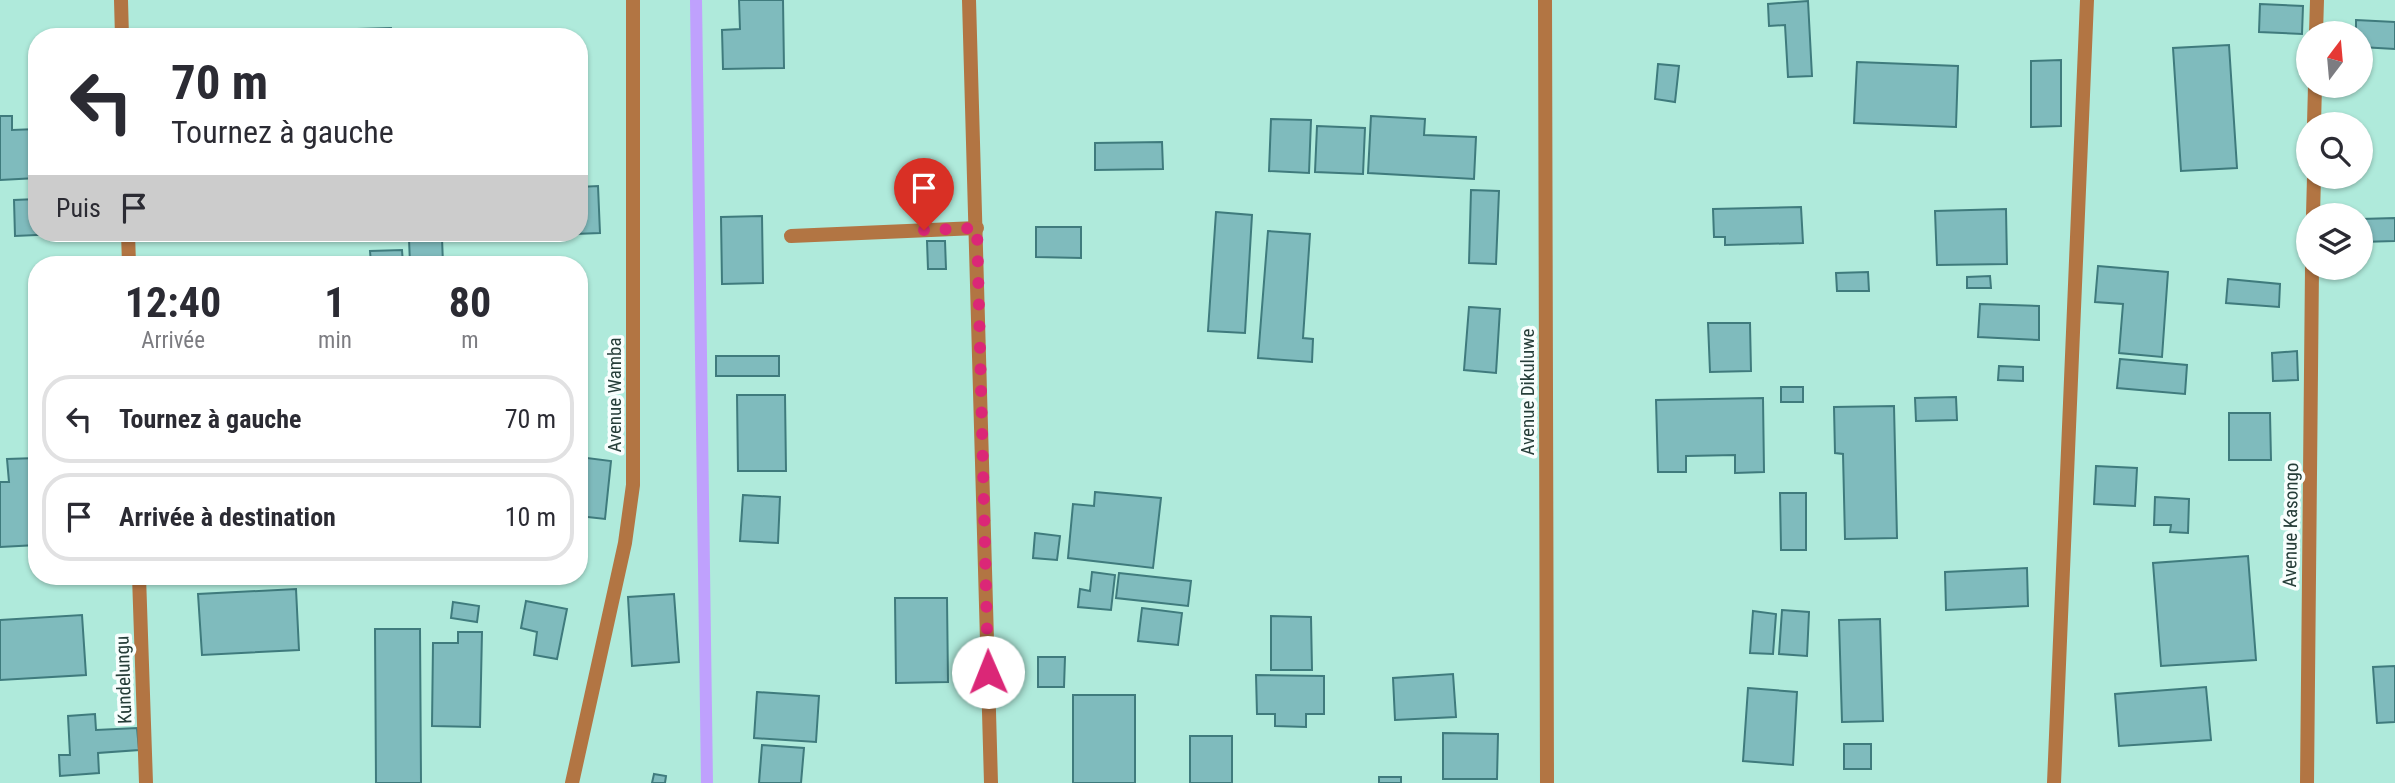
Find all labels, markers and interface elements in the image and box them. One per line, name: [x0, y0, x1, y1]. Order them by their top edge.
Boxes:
north arrow: [2296, 21, 2373, 98]
map controls: [2296, 21, 2373, 280]
text: 70 m: [171, 54, 268, 111]
icon: left: [56, 56, 147, 147]
button: search: [2296, 112, 2373, 189]
text: Tournez à gauche: [171, 113, 394, 151]
pin: [894, 158, 954, 230]
icon: arrive: [905, 169, 943, 207]
icon: arrive: [115, 189, 153, 227]
text: Puis: [56, 193, 101, 223]
button: layers: [2296, 203, 2373, 280]
text: 12:40: [125, 278, 221, 327]
text: 1: [324, 278, 346, 327]
text: 80: [449, 278, 491, 327]
text: Arrivée: [141, 327, 205, 354]
text: min: [318, 327, 352, 354]
text: m: [461, 327, 479, 354]
street label: Avenue Dikuluwe: [1516, 329, 1539, 455]
street label: Avenue Wamba: [603, 337, 626, 453]
icon: left: [60, 400, 98, 438]
text: Tournez à gauche: [119, 404, 301, 434]
text: 70 m: [505, 404, 556, 434]
street label: Avenue Kasongo: [2278, 462, 2303, 588]
icon: arrive: [60, 498, 98, 536]
text: Arrivée à destination: [119, 502, 336, 532]
text: 10 m: [505, 502, 556, 532]
position arrow: [951, 635, 1025, 709]
street label: Kundelungu: [110, 636, 137, 724]

